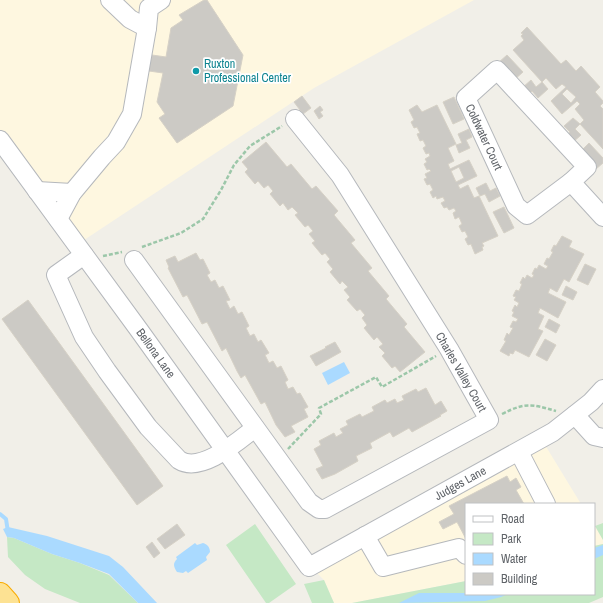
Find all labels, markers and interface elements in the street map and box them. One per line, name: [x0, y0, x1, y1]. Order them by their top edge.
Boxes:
place label: Ruxton Professional Center: [204, 56, 292, 86]
marker: Ruxton Professional Center: [191, 66, 201, 76]
street label: Coldwater Court: [462, 101, 506, 173]
street label: Bellona Lane: [132, 325, 179, 381]
street label: Charles Valley Court: [432, 329, 490, 415]
street label: Judges Lane: [432, 463, 489, 504]
legend: [465, 503, 595, 595]
text: Road: [501, 511, 525, 527]
text: Park: [501, 531, 521, 547]
text: Water: [501, 551, 528, 567]
text: Building: [501, 571, 538, 587]

